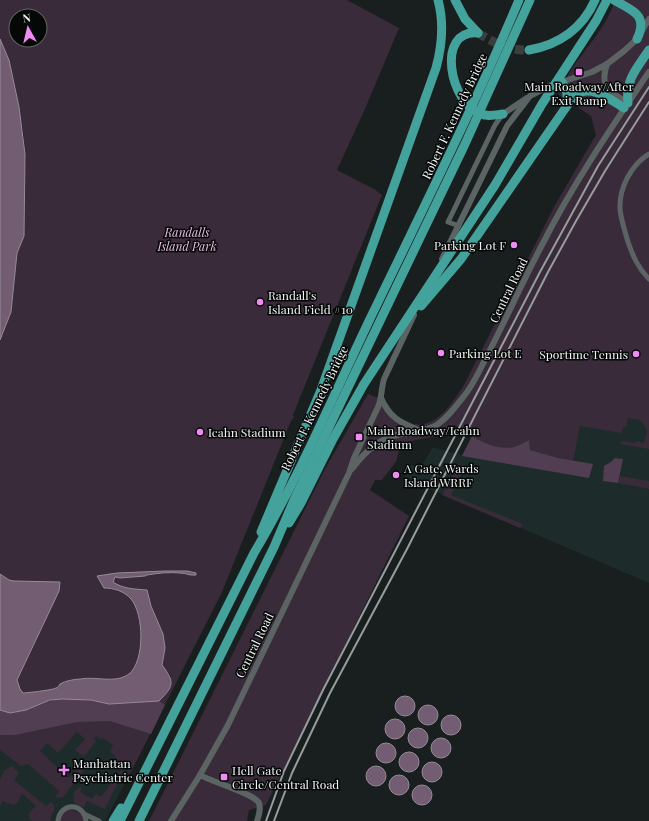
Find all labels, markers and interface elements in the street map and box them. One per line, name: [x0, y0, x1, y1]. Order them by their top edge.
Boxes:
north arrow: [8, 8, 48, 48]
text: N: [22, 10, 32, 26]
street label: Robert F. Kennedy Bridge: [418, 50, 490, 182]
marker: Main Roadway/After Exit Ramp: [574, 67, 584, 77]
place label: Main Roadway/After Exit Ramp: [524, 78, 634, 108]
park label: Randalls Island Park: [156, 224, 217, 254]
place label: Parking Lot F: [434, 237, 506, 253]
marker: Parking Lot F: [509, 240, 519, 250]
street label: Central Road: [485, 255, 531, 325]
place label: Randall's Island Field #10: [268, 287, 353, 317]
marker: Randall's Island Field #10: [255, 297, 265, 307]
street label: Robert F. Kennedy Bridge: [277, 343, 351, 473]
place label: Parking Lot E: [449, 345, 521, 361]
place label: Sportime Tennis: [539, 346, 628, 362]
marker: Parking Lot E: [436, 348, 446, 358]
marker: Sportime Tennis: [631, 349, 641, 359]
place label: Main Roadway/Icahn Stadium: [367, 422, 480, 452]
place label: Icahn Stadium: [208, 424, 286, 440]
marker: Icahn Stadium: [195, 427, 205, 437]
marker: Main Roadway/Icahn Stadium: [354, 432, 364, 442]
place label: A Gate, Wards Island WRRF: [403, 460, 479, 490]
marker: A Gate, Wards Island WRRF: [391, 470, 401, 480]
street label: Central Road: [231, 610, 277, 680]
place label: Manhattan Psychiatric Center: [73, 755, 173, 785]
place label: Hell Gate Circle/Central Road: [232, 762, 339, 792]
marker: Manhattan Psychiatric Center: [58, 764, 70, 776]
marker: Hell Gate Circle/Central Road: [219, 772, 229, 782]

